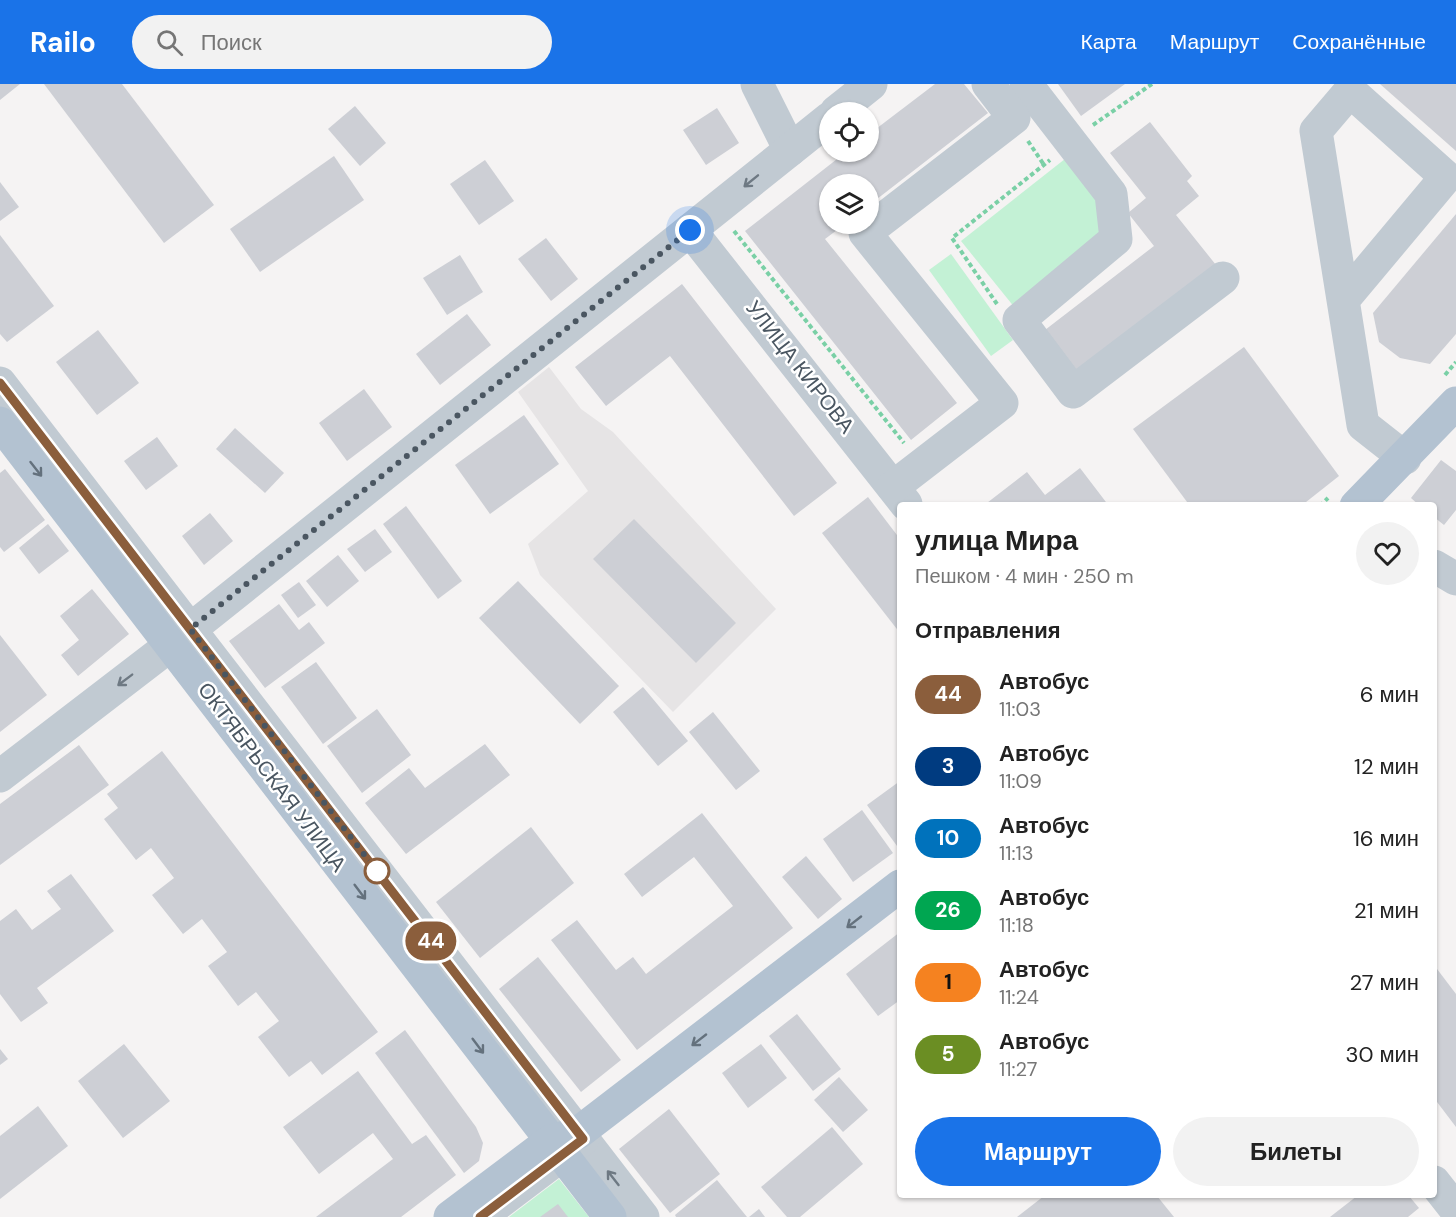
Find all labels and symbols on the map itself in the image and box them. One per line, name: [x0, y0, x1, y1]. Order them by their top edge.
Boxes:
one-way arrow: [743, 174, 759, 187]
your location: [675, 215, 705, 245]
street label: УЛИЦА КИРОВА: [739, 295, 861, 439]
one-way arrow: [29, 460, 42, 476]
one-way arrow: [118, 673, 134, 686]
street label: ОКТЯБРЬСКАЯ УЛИЦА: [191, 677, 353, 877]
unlabelled marker: [364, 858, 390, 884]
one-way arrow: [353, 883, 366, 899]
one-way arrow: [846, 915, 862, 928]
line badge: 44: [404, 922, 458, 960]
one-way arrow: [691, 1034, 707, 1047]
one-way arrow: [472, 1038, 484, 1054]
one-way arrow: [607, 1170, 620, 1186]

